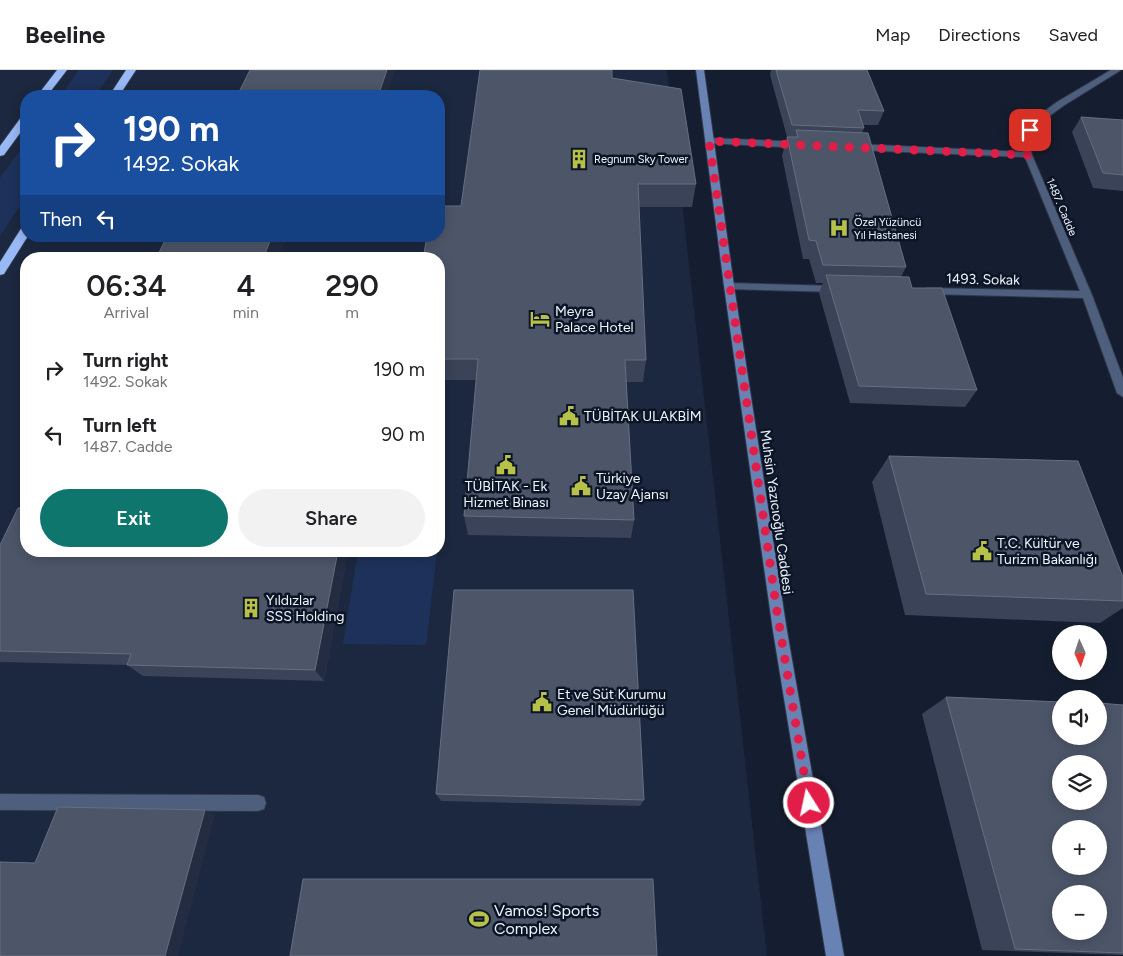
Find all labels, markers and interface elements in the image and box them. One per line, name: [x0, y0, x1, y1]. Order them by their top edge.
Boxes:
text: Beeline: [25, 20, 105, 49]
text: Map: [875, 24, 910, 46]
text: Directions: [938, 24, 1020, 46]
text: Saved: [1048, 24, 1098, 46]
text: 190 m: [123, 108, 220, 150]
pin: [1009, 109, 1051, 151]
icon: right: [40, 110, 105, 175]
icon: arrive: [1016, 116, 1044, 144]
building icon: Regnum Sky Tower: [568, 148, 590, 170]
text: 1492. Sokak: [123, 150, 239, 177]
place label: Regnum Sky Tower: [594, 153, 688, 166]
street label: 1487. Cadde: [1044, 176, 1080, 238]
icon: left: [92, 205, 120, 233]
text: Then: [40, 208, 82, 231]
place label: Özel Yüzüncü Yıl Hastanesi: [854, 215, 921, 242]
hospital icon: Özel Yüzüncü Yıl Hastanesi: [828, 217, 850, 239]
text: 06:34: [86, 267, 167, 304]
text: 4: [236, 267, 255, 304]
text: 290: [325, 267, 379, 304]
street label: 1493. Sokak: [946, 270, 1020, 289]
text: Arrival: [104, 303, 149, 322]
text: min: [233, 303, 259, 322]
text: m: [345, 303, 359, 322]
place label: Meyra Palace Hotel: [555, 303, 634, 336]
hotel icon: Meyra Palace Hotel: [529, 308, 551, 330]
text: Turn right: [83, 349, 169, 372]
icon: right: [40, 356, 68, 384]
text: 190 m: [373, 358, 425, 381]
text: 1492. Sokak: [83, 372, 167, 391]
public building icon: TÜBİTAK ULAKBİM: [558, 405, 580, 427]
place label: TÜBİTAK ULAKBİM: [584, 408, 702, 425]
text: Turn left: [83, 414, 157, 437]
icon: left: [40, 421, 68, 449]
text: 90 m: [381, 423, 425, 446]
street label: Muhsin Yazıcıoğlu Caddesi: [757, 429, 796, 595]
text: 1487. Cadde: [83, 437, 172, 456]
public building icon: TÜBİTAK - Ek Hizmet Binası: [495, 454, 517, 476]
place label: Türkiye Uzay Ajansı: [596, 470, 669, 503]
public building icon: Türkiye Uzay Ajansı: [570, 475, 592, 497]
place label: TÜBİTAK - Ek Hizmet Binası: [463, 478, 549, 511]
button: Exit: [40, 489, 228, 547]
button: Share: [238, 489, 425, 547]
place label: T.C. Kültür ve Turizm Bakanlığı: [997, 535, 1097, 568]
public building icon: T.C. Kültür ve Turizm Bakanlığı: [971, 540, 993, 562]
place label: Yıldızlar SSS Holding: [266, 592, 344, 625]
building icon: Yıldızlar SSS Holding: [240, 597, 262, 619]
north arrow: [1052, 625, 1108, 680]
map controls: [1052, 625, 1107, 940]
place label: Et ve Süt Kurumu Genel Müdürlüğü: [557, 686, 666, 719]
button: sound: [1052, 690, 1107, 745]
public building icon: Et ve Süt Kurumu Genel Müdürlüğü: [531, 691, 553, 713]
button: layers: [1052, 755, 1107, 810]
position arrow: [782, 776, 834, 828]
button: +: [1052, 820, 1107, 875]
button: −: [1052, 885, 1107, 940]
place label: Vamos! Sports Complex: [494, 901, 599, 938]
sports icon: Vamos! Sports Complex: [468, 908, 490, 930]

